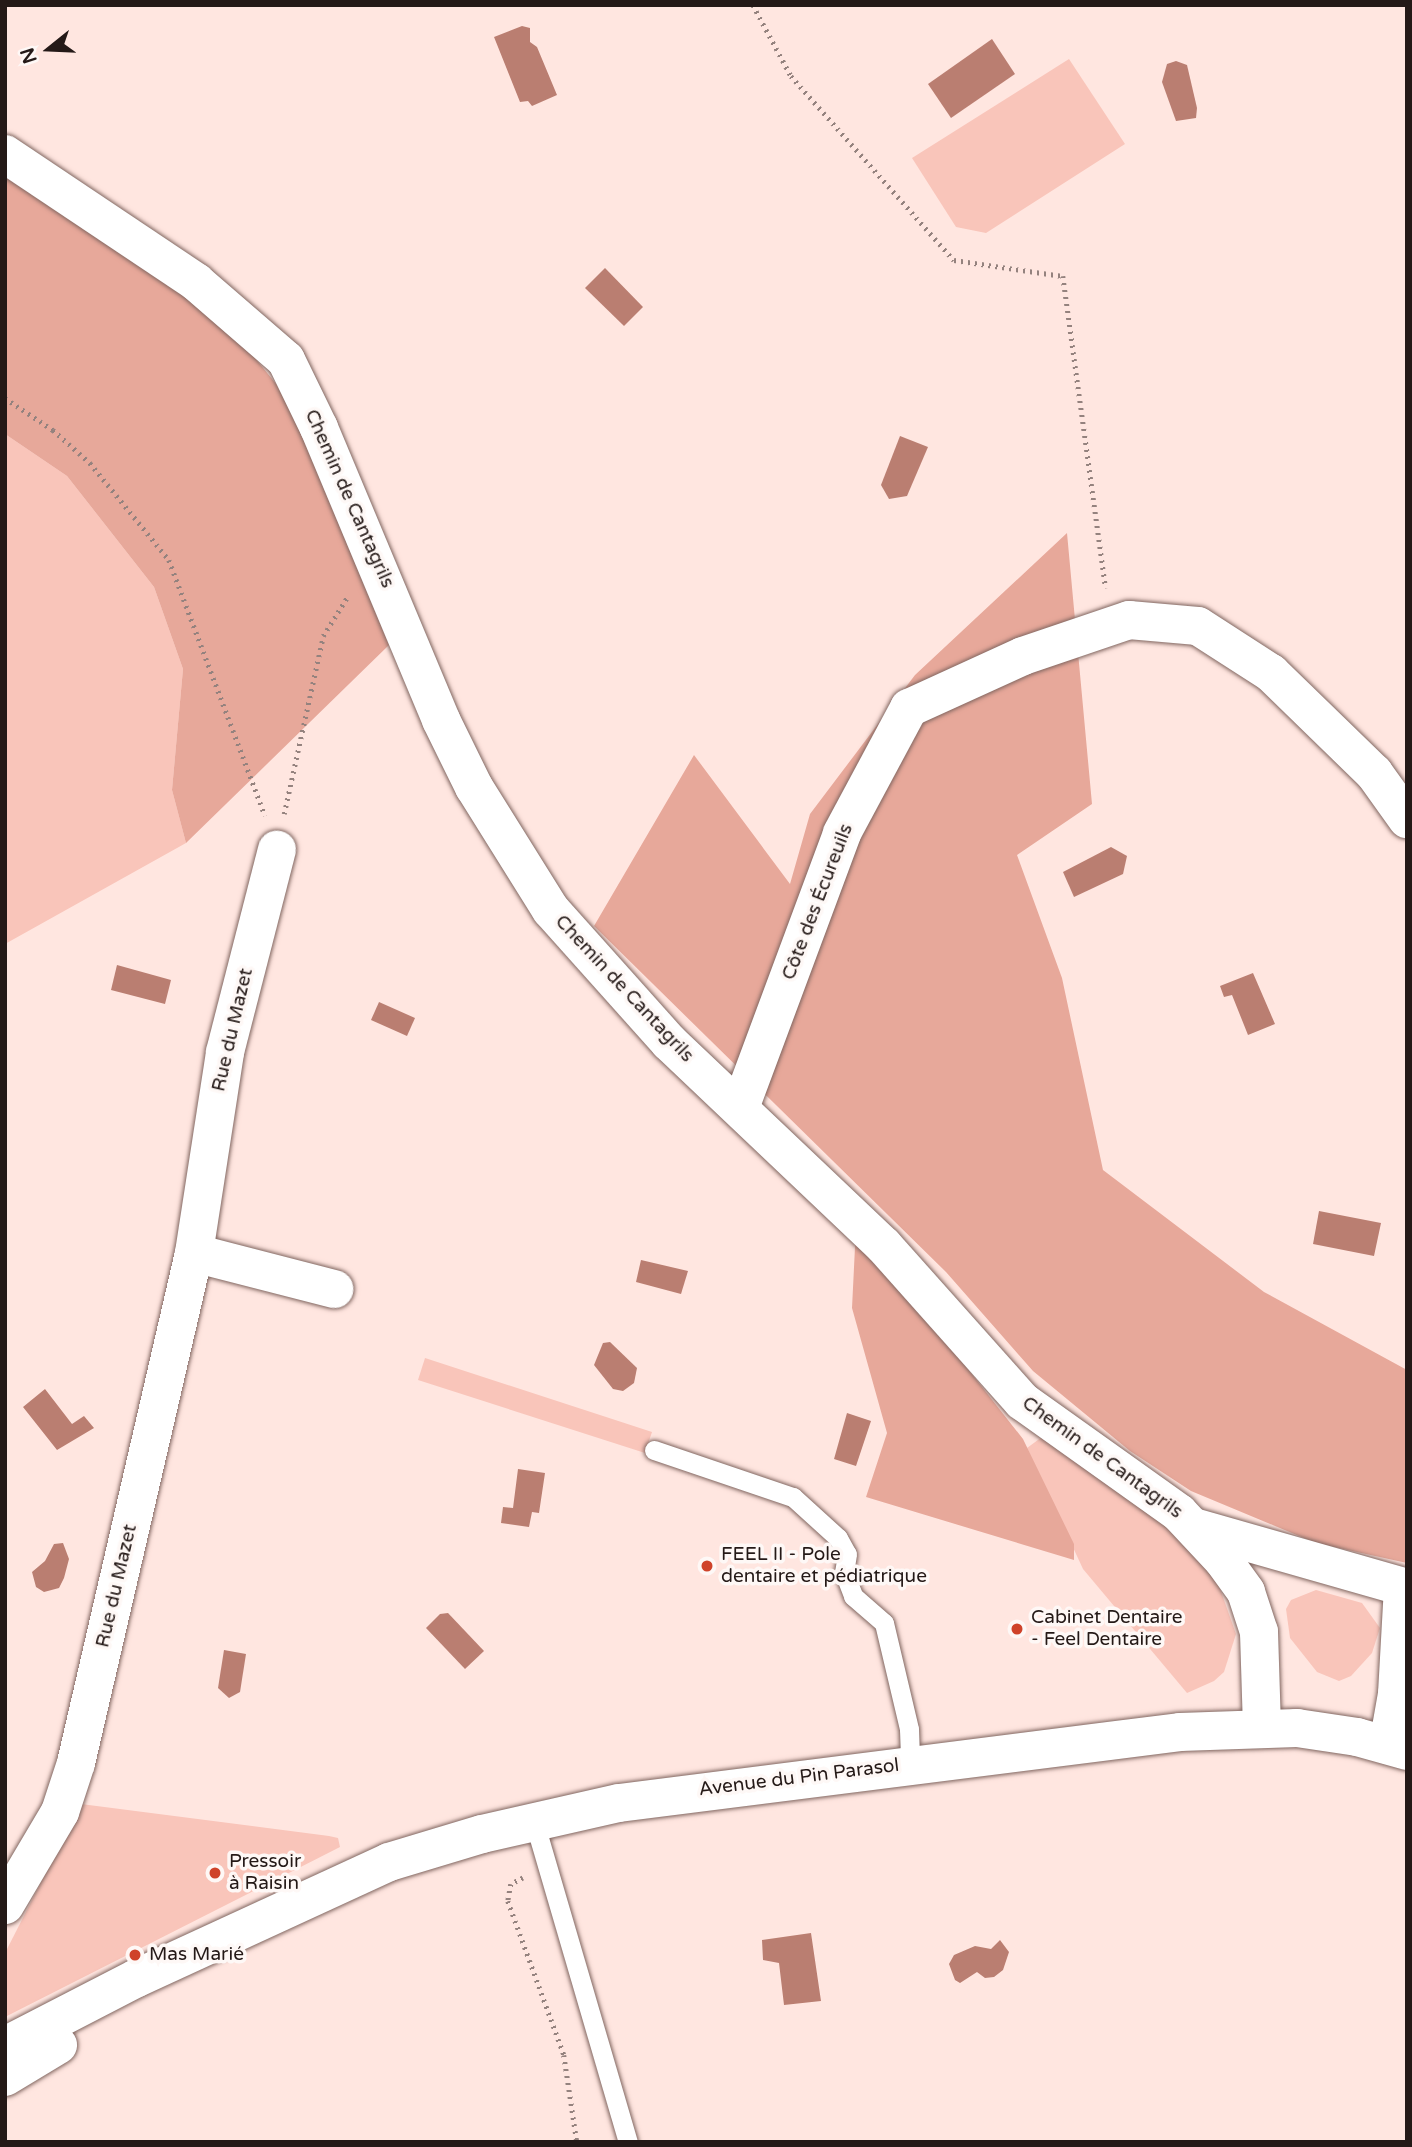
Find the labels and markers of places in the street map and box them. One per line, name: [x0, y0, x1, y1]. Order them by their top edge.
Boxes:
place label: FEEL II - Pole dentaire et pédiatrique: [721, 1544, 927, 1588]
marker: FEEL II - Pole dentaire et pédiatrique: [699, 1558, 715, 1574]
place label: Cabinet Dentaire - Feel Dentaire: [1031, 1607, 1183, 1651]
marker: Cabinet Dentaire - Feel Dentaire: [1009, 1621, 1025, 1637]
place label: Pressoir à Raisin: [229, 1851, 301, 1895]
marker: Pressoir à Raisin: [207, 1865, 223, 1881]
place label: Mas Marié: [149, 1944, 244, 1966]
marker: Mas Marié: [127, 1947, 143, 1963]

